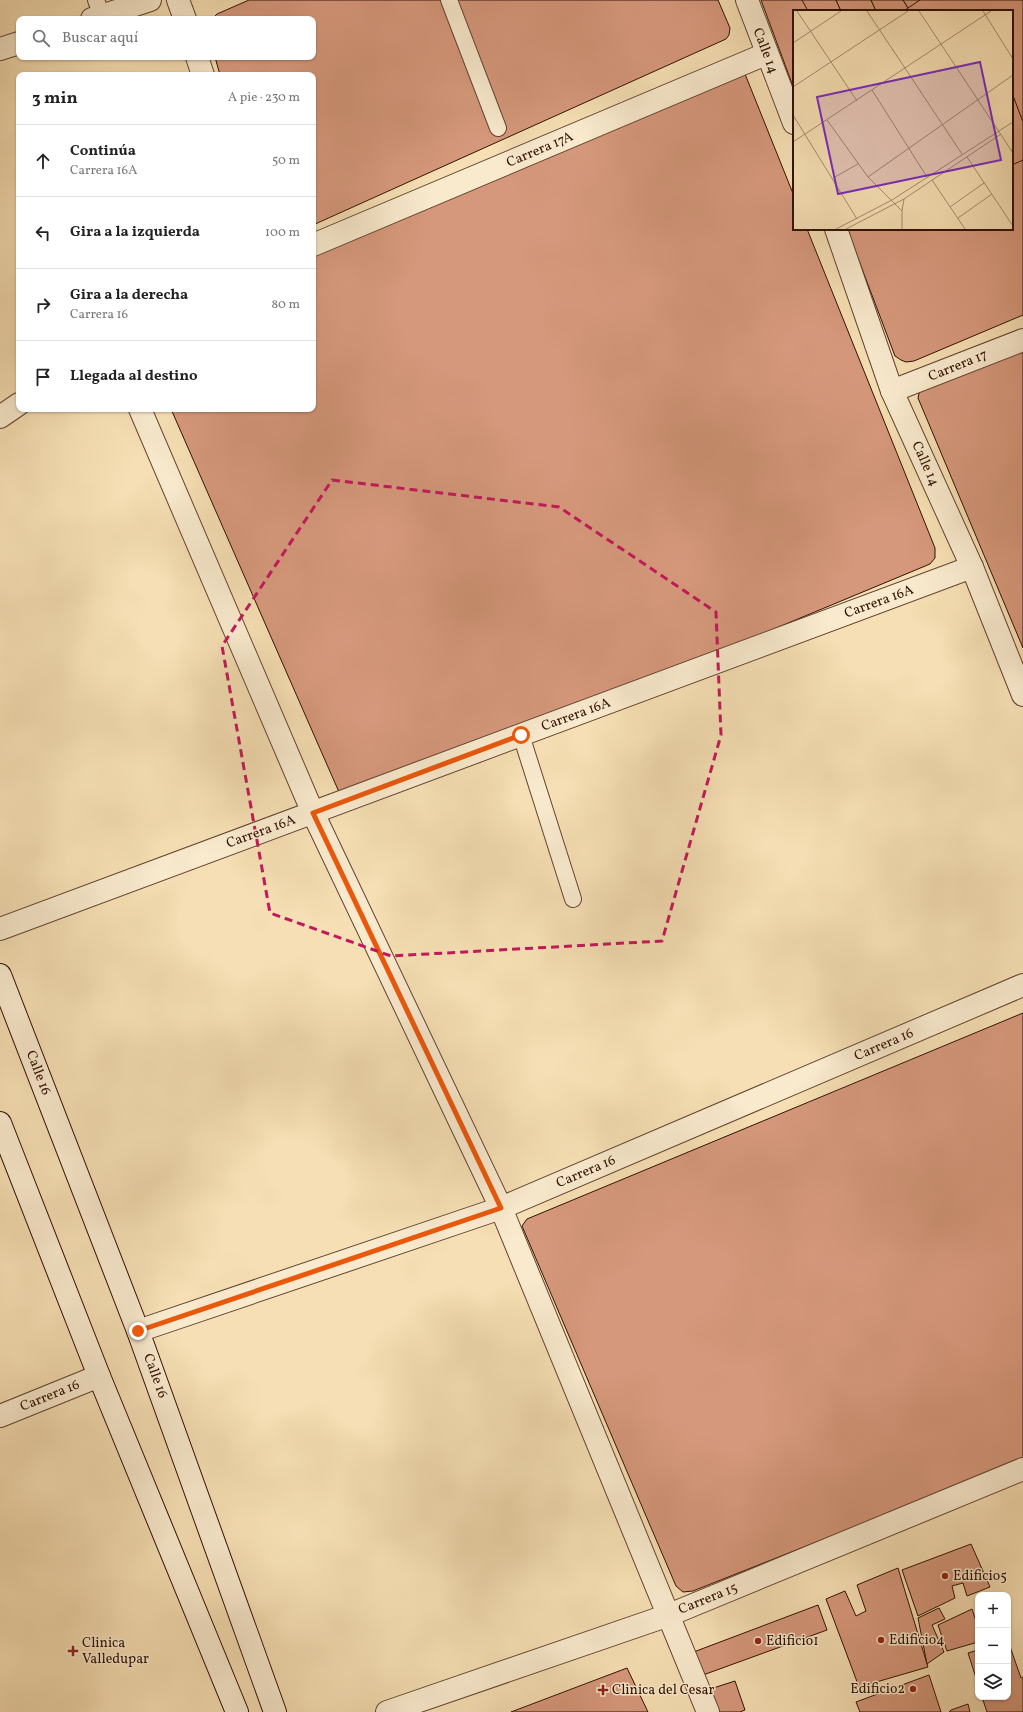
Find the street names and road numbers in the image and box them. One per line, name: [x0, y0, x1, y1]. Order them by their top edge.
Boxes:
street label: Calle 14: [748, 25, 782, 77]
street label: Carrera 17A: [504, 127, 576, 173]
street label: Carrera 17: [926, 345, 991, 386]
street label: Calle 14: [907, 438, 943, 490]
street label: Carrera 16A: [842, 581, 916, 623]
street label: Carrera 16A: [539, 694, 613, 736]
street label: Carrera 16A: [224, 811, 298, 853]
street label: Carrera 16: [851, 1024, 917, 1066]
street label: Calle 16: [21, 1048, 55, 1098]
street label: Carrera 16: [553, 1151, 619, 1193]
street label: Calle 16: [138, 1351, 172, 1401]
street label: Carrera 16: [17, 1375, 83, 1417]
street label: Carrera 15: [676, 1579, 740, 1619]

